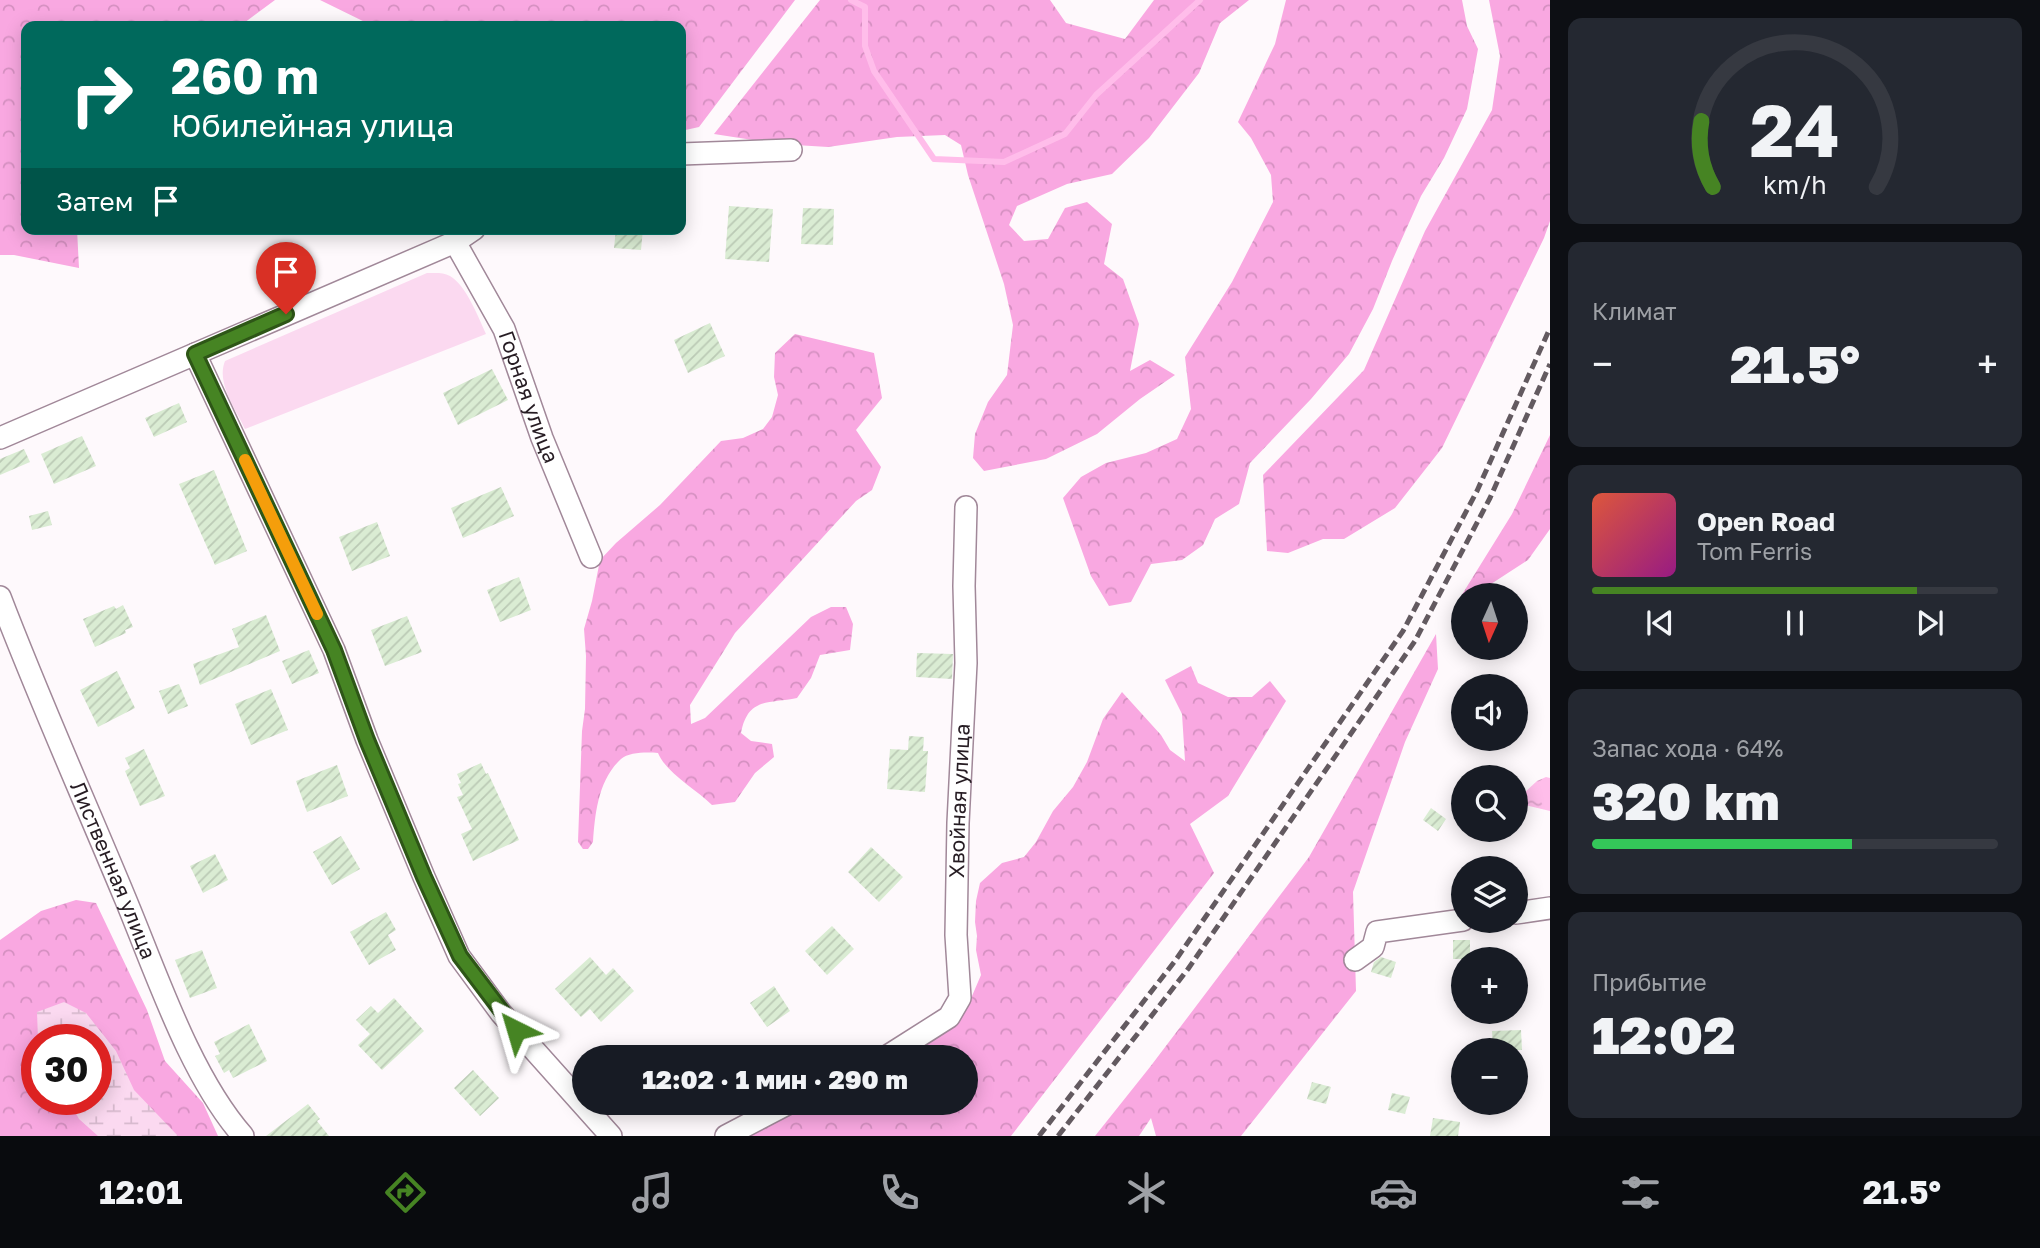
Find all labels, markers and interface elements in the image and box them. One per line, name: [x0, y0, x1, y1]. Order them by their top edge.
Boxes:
text: 260 m: [171, 46, 319, 105]
icon: right: [56, 49, 147, 140]
text: 24: [1750, 86, 1840, 173]
text: Юбилейная улица: [171, 106, 454, 144]
text: km/h: [1763, 169, 1827, 200]
icon: arrive: [147, 182, 185, 220]
text: Затем: [56, 186, 133, 217]
pin: [256, 242, 316, 314]
icon: arrive: [267, 253, 305, 291]
text: Климат: [1592, 297, 1677, 325]
street label: Горная улица: [494, 327, 565, 467]
text: 21.5°: [1730, 332, 1860, 394]
text: −: [1592, 341, 1613, 386]
text: +: [1977, 341, 1998, 386]
text: Open Road: [1697, 506, 1835, 537]
text: Tom Ferris: [1697, 537, 1812, 565]
north arrow: [1451, 583, 1528, 660]
map controls: [1451, 583, 1528, 1115]
icon: previous: [1641, 604, 1679, 642]
icon: pause: [1776, 604, 1814, 642]
icon: next: [1911, 604, 1949, 642]
button: sound: [1451, 674, 1528, 751]
street label: Хвойная улица: [943, 723, 975, 878]
text: Запас хода · 64%: [1592, 734, 1783, 762]
button: search: [1451, 765, 1528, 842]
text: 320 km: [1592, 769, 1780, 831]
street label: Лиственная улица: [65, 777, 162, 963]
button: layers: [1451, 856, 1528, 933]
button: +: [1451, 947, 1528, 1024]
text: Прибытие: [1592, 968, 1707, 996]
position arrow: [479, 993, 553, 1067]
text: 12:02: [1592, 1003, 1735, 1065]
speed limit sign: 30: [21, 1024, 112, 1115]
button: −: [1451, 1038, 1528, 1115]
text: 12:02 · 1 мин · 290 m: [642, 1064, 908, 1095]
icon: directions: [381, 1168, 430, 1217]
icon: music: [628, 1168, 677, 1217]
icon: phone: [875, 1168, 924, 1217]
icon: climate: [1122, 1168, 1171, 1217]
icon: car: [1369, 1168, 1418, 1217]
icon: filters: [1616, 1168, 1665, 1217]
text: 12:01: [99, 1173, 183, 1211]
text: 21.5°: [1863, 1173, 1941, 1211]

